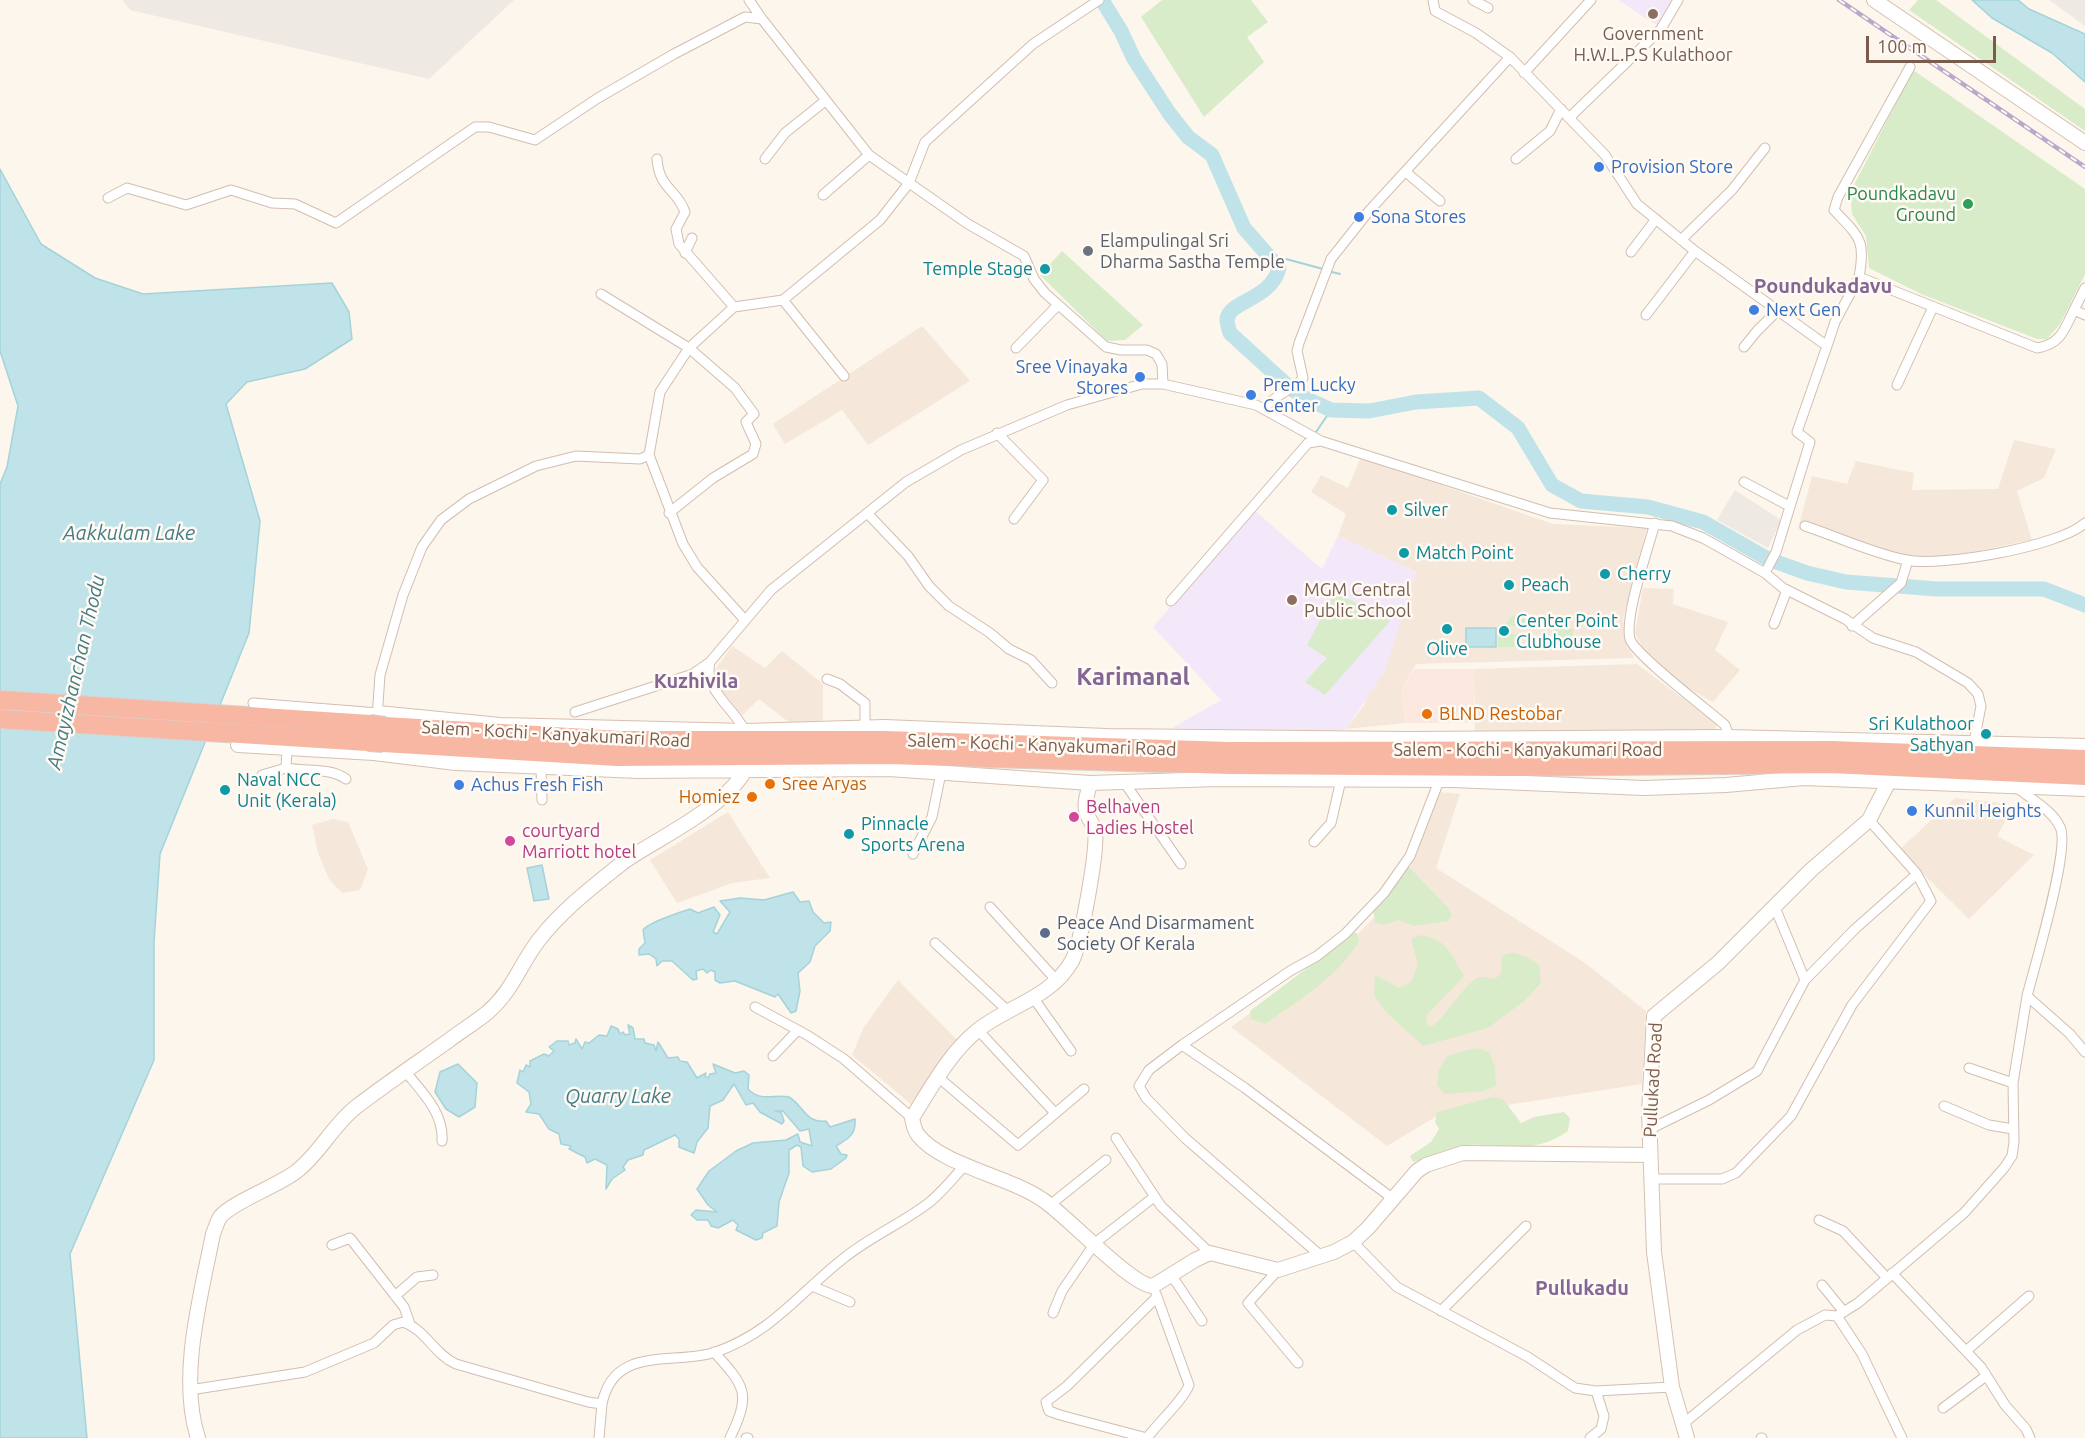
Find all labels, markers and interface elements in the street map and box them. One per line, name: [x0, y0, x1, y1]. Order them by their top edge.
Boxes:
marker: Government H.W.L.P.S Kulathoor: [1646, 7, 1660, 21]
place label: Government H.W.L.P.S Kulathoor: [1574, 23, 1732, 66]
scale bar: [1869, 24, 2000, 62]
text: 100 m: [1877, 36, 1927, 56]
place label: Provision Store: [1611, 156, 1733, 178]
marker: Provision Store: [1592, 160, 1606, 174]
place label: Poundkadavu Ground: [1847, 183, 1956, 226]
marker: Poundkadavu Ground: [1961, 197, 1975, 211]
place label: Sona Stores: [1371, 206, 1466, 228]
marker: Sona Stores: [1352, 210, 1366, 224]
place label: Elampulingal Sri Dharma Sastha Temple: [1100, 230, 1285, 272]
marker: Elampulingal Sri Dharma Sastha Temple: [1081, 244, 1095, 258]
place label: Temple Stage: [923, 258, 1033, 280]
marker: Temple Stage: [1038, 262, 1052, 276]
district label: Poundukadavu: [1754, 274, 1892, 298]
place label: Next Gen: [1766, 299, 1841, 321]
marker: Next Gen: [1747, 303, 1761, 317]
place label: Sree Vinayaka Stores: [1016, 356, 1128, 398]
marker: Sree Vinayaka Stores: [1133, 370, 1147, 384]
place label: Prem Lucky Center: [1263, 374, 1356, 416]
marker: Prem Lucky Center: [1244, 388, 1258, 402]
place label: Silver: [1404, 499, 1448, 521]
marker: Silver: [1385, 503, 1399, 517]
water label: Aakkulam Lake: [63, 521, 195, 545]
place label: Match Point: [1416, 542, 1514, 564]
marker: Match Point: [1397, 546, 1411, 560]
place label: Cherry: [1617, 563, 1671, 585]
marker: Cherry: [1598, 567, 1612, 581]
water label: Amayizhanchan Thodu: [42, 573, 110, 771]
place label: Peach: [1521, 574, 1569, 596]
marker: Peach: [1502, 578, 1516, 592]
place label: MGM Central Public School: [1304, 579, 1411, 622]
marker: MGM Central Public School: [1285, 593, 1299, 607]
place label: Center Point Clubhouse: [1516, 610, 1618, 652]
marker: Olive: [1440, 622, 1454, 636]
marker: Center Point Clubhouse: [1497, 624, 1511, 638]
place label: Olive: [1426, 638, 1468, 660]
district label: Karimanal: [1076, 663, 1190, 691]
district label: Kuzhivila: [654, 669, 738, 693]
place label: BLND Restobar: [1439, 703, 1562, 725]
marker: BLND Restobar: [1420, 707, 1434, 721]
place label: Sri Kulathoor Sathyan: [1869, 713, 1974, 756]
street label: Salem - Kochi - Kanyakumari Road: [421, 716, 691, 752]
marker: Sri Kulathoor Sathyan: [1979, 727, 1993, 741]
street label: Salem - Kochi - Kanyakumari Road: [907, 730, 1177, 760]
street label: Salem - Kochi - Kanyakumari Road: [1393, 739, 1663, 761]
place label: Naval NCC Unit (Kerala): [237, 769, 337, 812]
place label: Sree Aryas: [782, 773, 867, 795]
place label: Achus Fresh Fish: [471, 774, 604, 796]
marker: Sree Aryas: [763, 777, 777, 791]
marker: Achus Fresh Fish: [452, 778, 466, 792]
marker: Naval NCC Unit (Kerala): [218, 783, 232, 797]
place label: Homiez: [679, 786, 740, 808]
marker: Homiez: [745, 790, 759, 804]
place label: Belhaven Ladies Hostel: [1086, 796, 1194, 838]
place label: Kunnil Heights: [1924, 800, 2041, 822]
marker: Kunnil Heights: [1905, 804, 1919, 818]
marker: Belhaven Ladies Hostel: [1067, 810, 1081, 824]
place label: Pinnacle Sports Arena: [861, 813, 965, 856]
place label: courtyard Marriott hotel: [522, 820, 636, 862]
marker: Pinnacle Sports Arena: [842, 827, 856, 841]
marker: courtyard Marriott hotel: [503, 834, 517, 848]
place label: Peace And Disarmament Society Of Kerala: [1057, 912, 1254, 954]
marker: Peace And Disarmament Society Of Kerala: [1038, 926, 1052, 940]
street label: Pullukad Road: [1639, 1022, 1667, 1138]
water label: Quarry Lake: [565, 1084, 671, 1108]
district label: Pullukadu: [1535, 1276, 1629, 1300]

